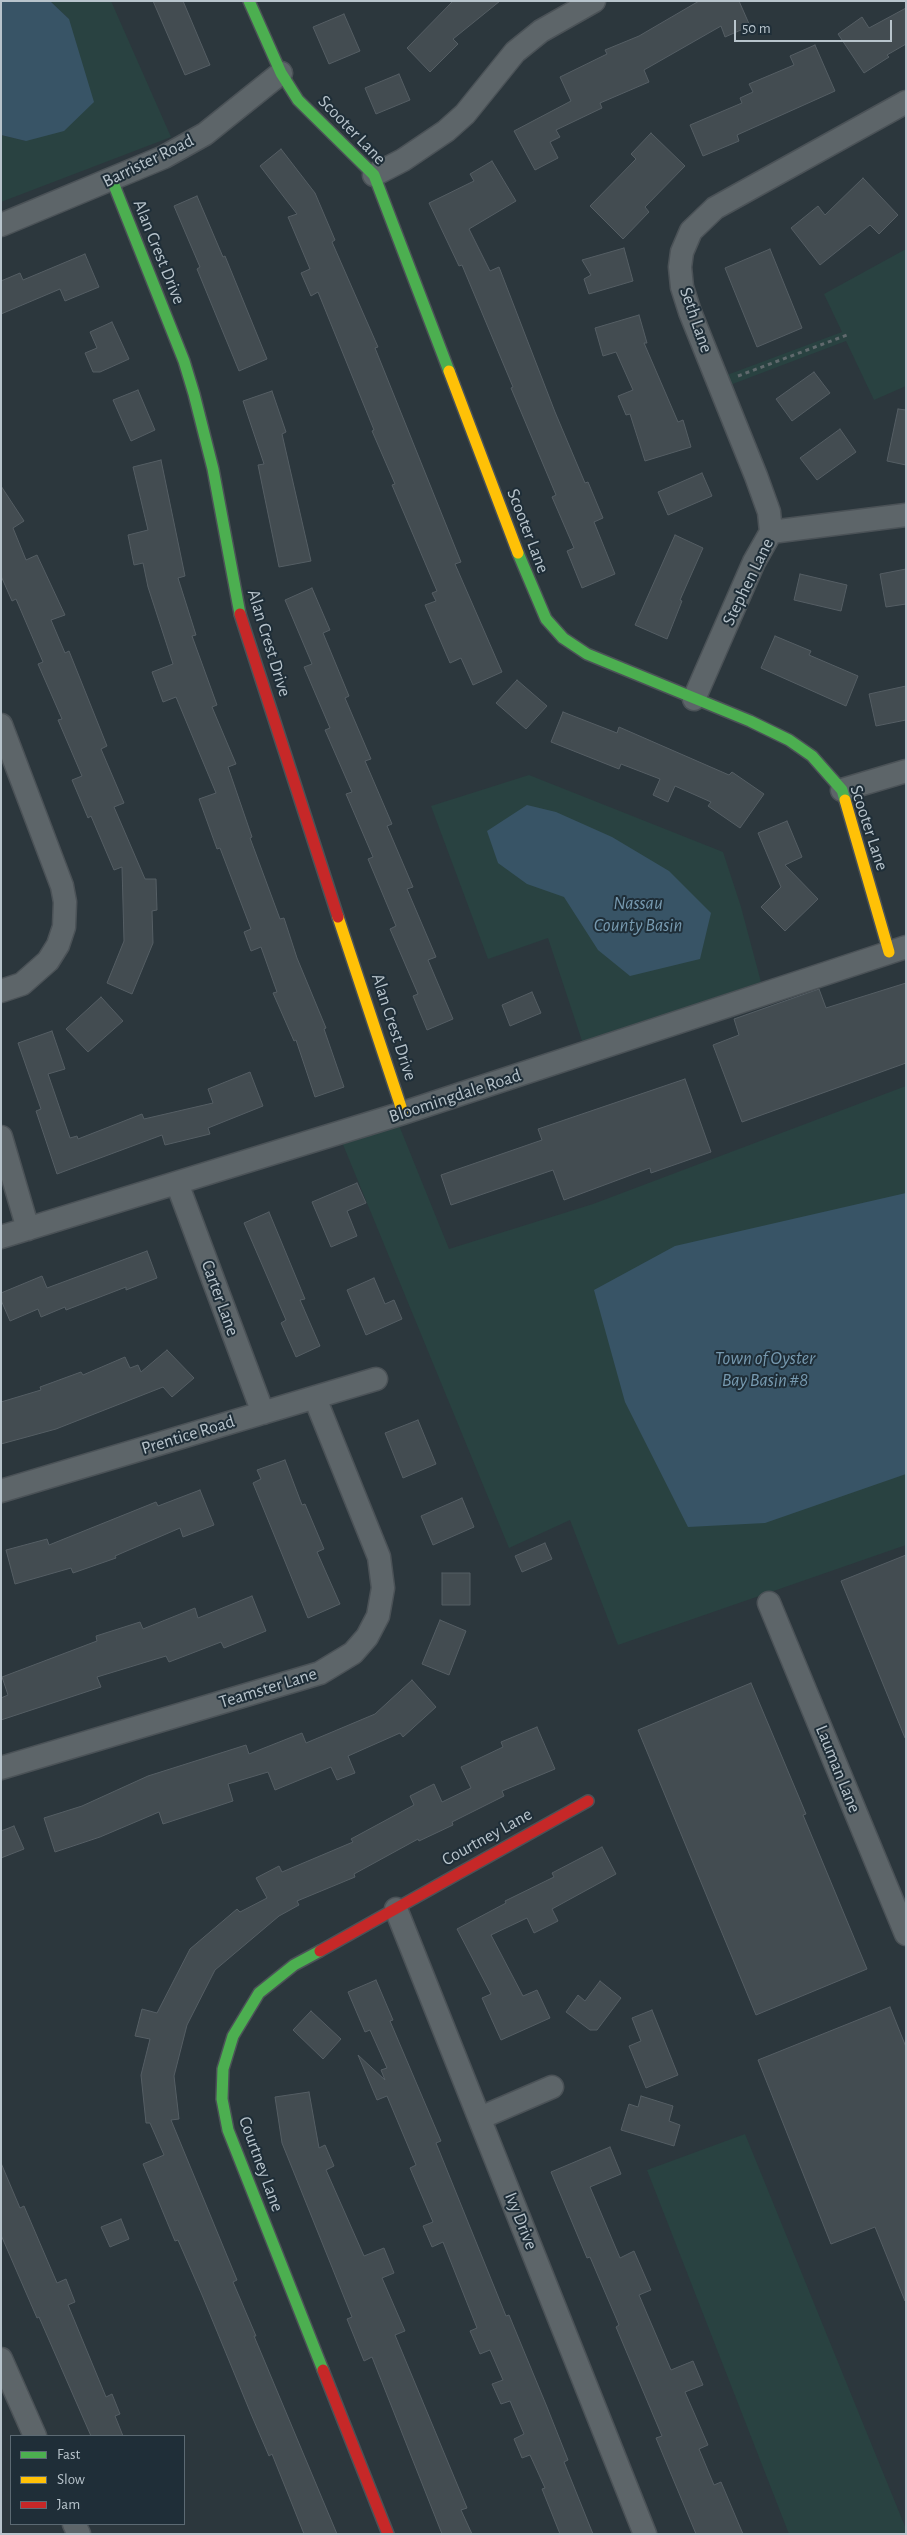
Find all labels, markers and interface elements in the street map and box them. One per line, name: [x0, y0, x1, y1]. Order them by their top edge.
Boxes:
scale bar: [737, 10, 894, 42]
text: 50 m: [742, 21, 771, 36]
street label: Scooter Lane: [313, 91, 391, 169]
street label: Barrister Road: [99, 130, 197, 192]
street label: Alan Crest Drive: [128, 196, 190, 308]
street label: Seth Lane: [675, 284, 717, 356]
street label: Scooter Lane: [502, 486, 554, 576]
street label: Stephen Lane: [718, 535, 778, 629]
street label: Alan Crest Drive: [242, 587, 296, 699]
street label: Scooter Lane: [845, 783, 893, 873]
water label: Nassau County Basin: [594, 892, 682, 936]
street label: Alan Crest Drive: [367, 971, 421, 1083]
street label: Bloomingdale Road: [386, 1064, 524, 1128]
street label: Carter Lane: [196, 1257, 244, 1339]
water label: Town of Oyster Bay Basin #8: [715, 1347, 815, 1391]
street label: Prentice Road: [139, 1411, 237, 1459]
street label: Teamster Lane: [217, 1663, 319, 1713]
street label: Lauman Lane: [811, 1722, 865, 1816]
street label: Courtney Lane: [438, 1803, 536, 1871]
street label: Courtney Lane: [234, 2113, 288, 2215]
street label: Ivy Drive: [500, 2189, 542, 2253]
legend: [10, 2435, 185, 2525]
text: Fast: [57, 2447, 80, 2462]
text: Slow: [57, 2472, 85, 2487]
text: Jam: [57, 2497, 80, 2512]

